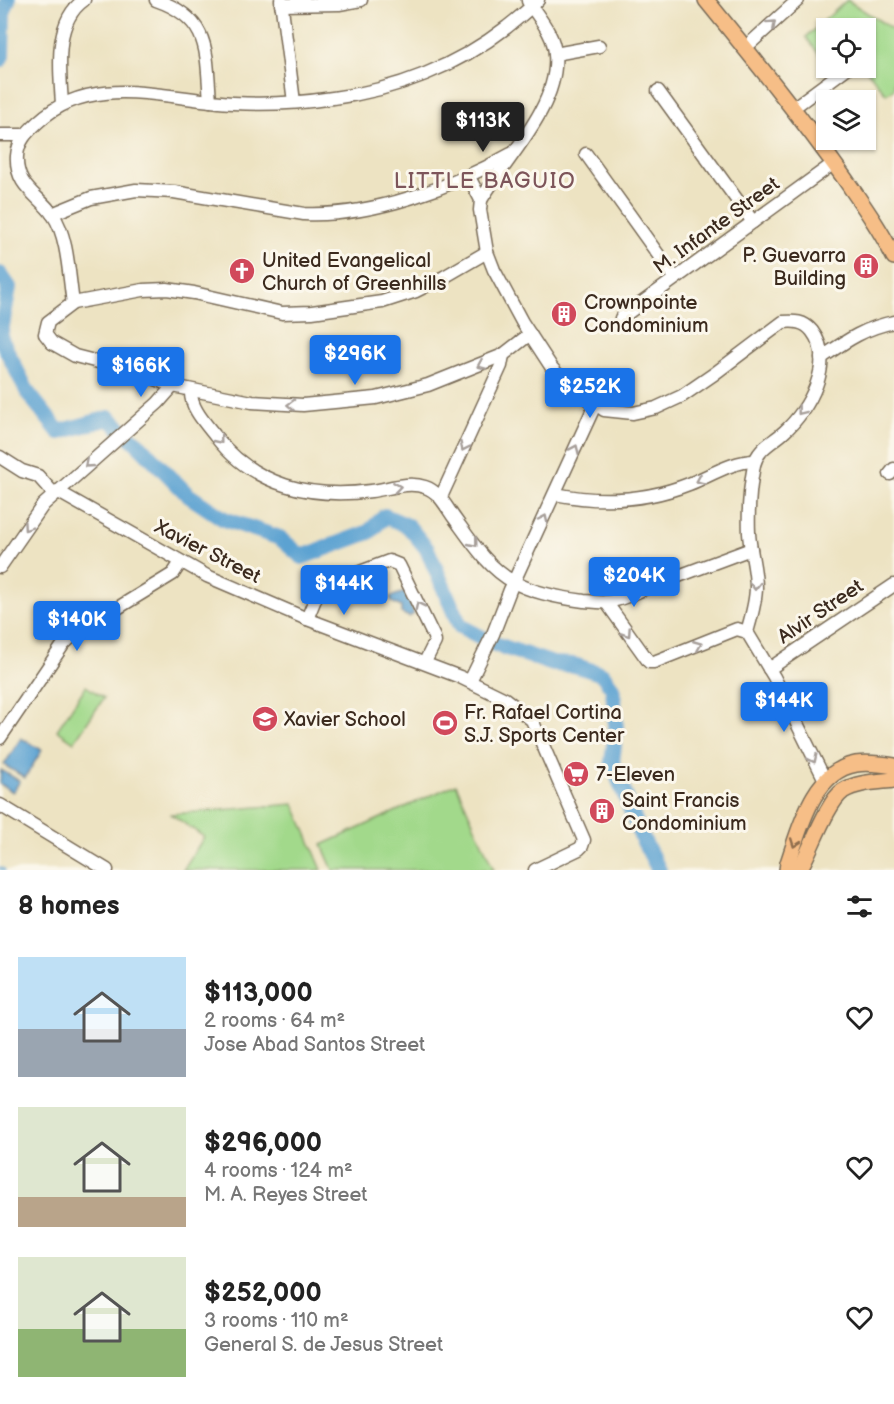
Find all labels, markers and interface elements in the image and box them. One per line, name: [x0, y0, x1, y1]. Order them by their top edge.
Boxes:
map controls: [816, 18, 876, 150]
button: locate: [816, 18, 876, 78]
one-way arrow: [765, 20, 775, 31]
button: layers: [816, 90, 876, 150]
pin: $113K: [441, 102, 525, 153]
text: $113K: [455, 109, 511, 133]
district label: LITTLE BAGUIO: [394, 168, 576, 195]
street label: M. Infante Street: [649, 172, 784, 279]
place label: P. Guevarra Building: [742, 244, 846, 291]
place label: United Evangelical Church of Greenhills: [262, 249, 447, 296]
building icon: P. Guevarra Building: [851, 251, 881, 281]
church icon: United Evangelical Church of Greenhills: [227, 256, 257, 286]
place label: Crownpointe Condominium: [584, 291, 709, 338]
building icon: Crownpointe Condominium: [549, 299, 579, 329]
pin: $296K: [313, 335, 397, 386]
text: $296K: [324, 342, 386, 366]
pin: $166K: [99, 347, 183, 398]
text: $166K: [111, 354, 171, 378]
one-way arrow: [476, 358, 487, 370]
pin: $252K: [548, 368, 632, 419]
text: $252K: [559, 375, 621, 399]
one-way arrow: [287, 398, 296, 411]
one-way arrow: [798, 405, 809, 416]
one-way arrow: [212, 433, 223, 444]
one-way arrow: [459, 441, 471, 452]
one-way arrow: [568, 445, 580, 456]
one-way arrow: [84, 457, 95, 468]
one-way arrow: [695, 473, 706, 485]
one-way arrow: [393, 481, 402, 493]
street label: Xavier Street: [150, 514, 265, 589]
one-way arrow: [536, 515, 548, 526]
one-way arrow: [23, 521, 34, 532]
one-way arrow: [466, 536, 477, 547]
pin: $204K: [592, 557, 676, 608]
text: $204K: [603, 564, 665, 588]
pin: $144K: [302, 565, 386, 616]
text: $144K: [315, 572, 373, 596]
street label: Alvir Street: [773, 574, 868, 649]
one-way arrow: [749, 582, 761, 591]
pin: $140K: [35, 601, 119, 652]
one-way arrow: [415, 602, 427, 613]
text: $140K: [47, 608, 107, 632]
one-way arrow: [620, 626, 631, 637]
one-way arrow: [692, 640, 703, 652]
pin: $144K: [742, 682, 826, 733]
text: $144K: [755, 689, 813, 713]
place label: Fr. Rafael Cortina S.J. Sports Center: [464, 701, 625, 748]
school or university icon: Xavier School: [250, 704, 280, 734]
place label: Xavier School: [283, 708, 406, 732]
sports icon: Fr. Rafael Cortina S.J. Sports Center: [430, 708, 460, 738]
one-way arrow: [806, 752, 818, 763]
supermarket icon: 7-Eleven: [561, 759, 591, 789]
place label: 7-Eleven: [596, 763, 675, 787]
place label: Saint Francis Condominium: [622, 789, 747, 836]
building icon: Saint Francis Condominium: [587, 796, 617, 826]
one-way arrow: [789, 837, 802, 848]
icon: filters: [843, 890, 876, 923]
text: 8 homes: [18, 891, 120, 922]
text: $113,000: [204, 978, 313, 1009]
icon: home: [66, 981, 138, 1053]
icon: heart: [843, 1001, 876, 1034]
text: 2 rooms · 64 m²: [204, 1009, 345, 1033]
text: Jose Abad Santos Street: [204, 1033, 425, 1057]
text: $296,000: [204, 1128, 322, 1159]
icon: home: [66, 1131, 138, 1203]
icon: heart: [843, 1151, 876, 1184]
text: 4 rooms · 124 m²: [204, 1159, 353, 1183]
text: M. A. Reyes Street: [204, 1183, 367, 1207]
text: $252,000: [204, 1278, 322, 1309]
icon: home: [66, 1281, 138, 1353]
icon: heart: [843, 1301, 876, 1334]
text: 3 rooms · 110 m²: [204, 1309, 349, 1333]
text: General S. de Jesus Street: [204, 1333, 443, 1357]

